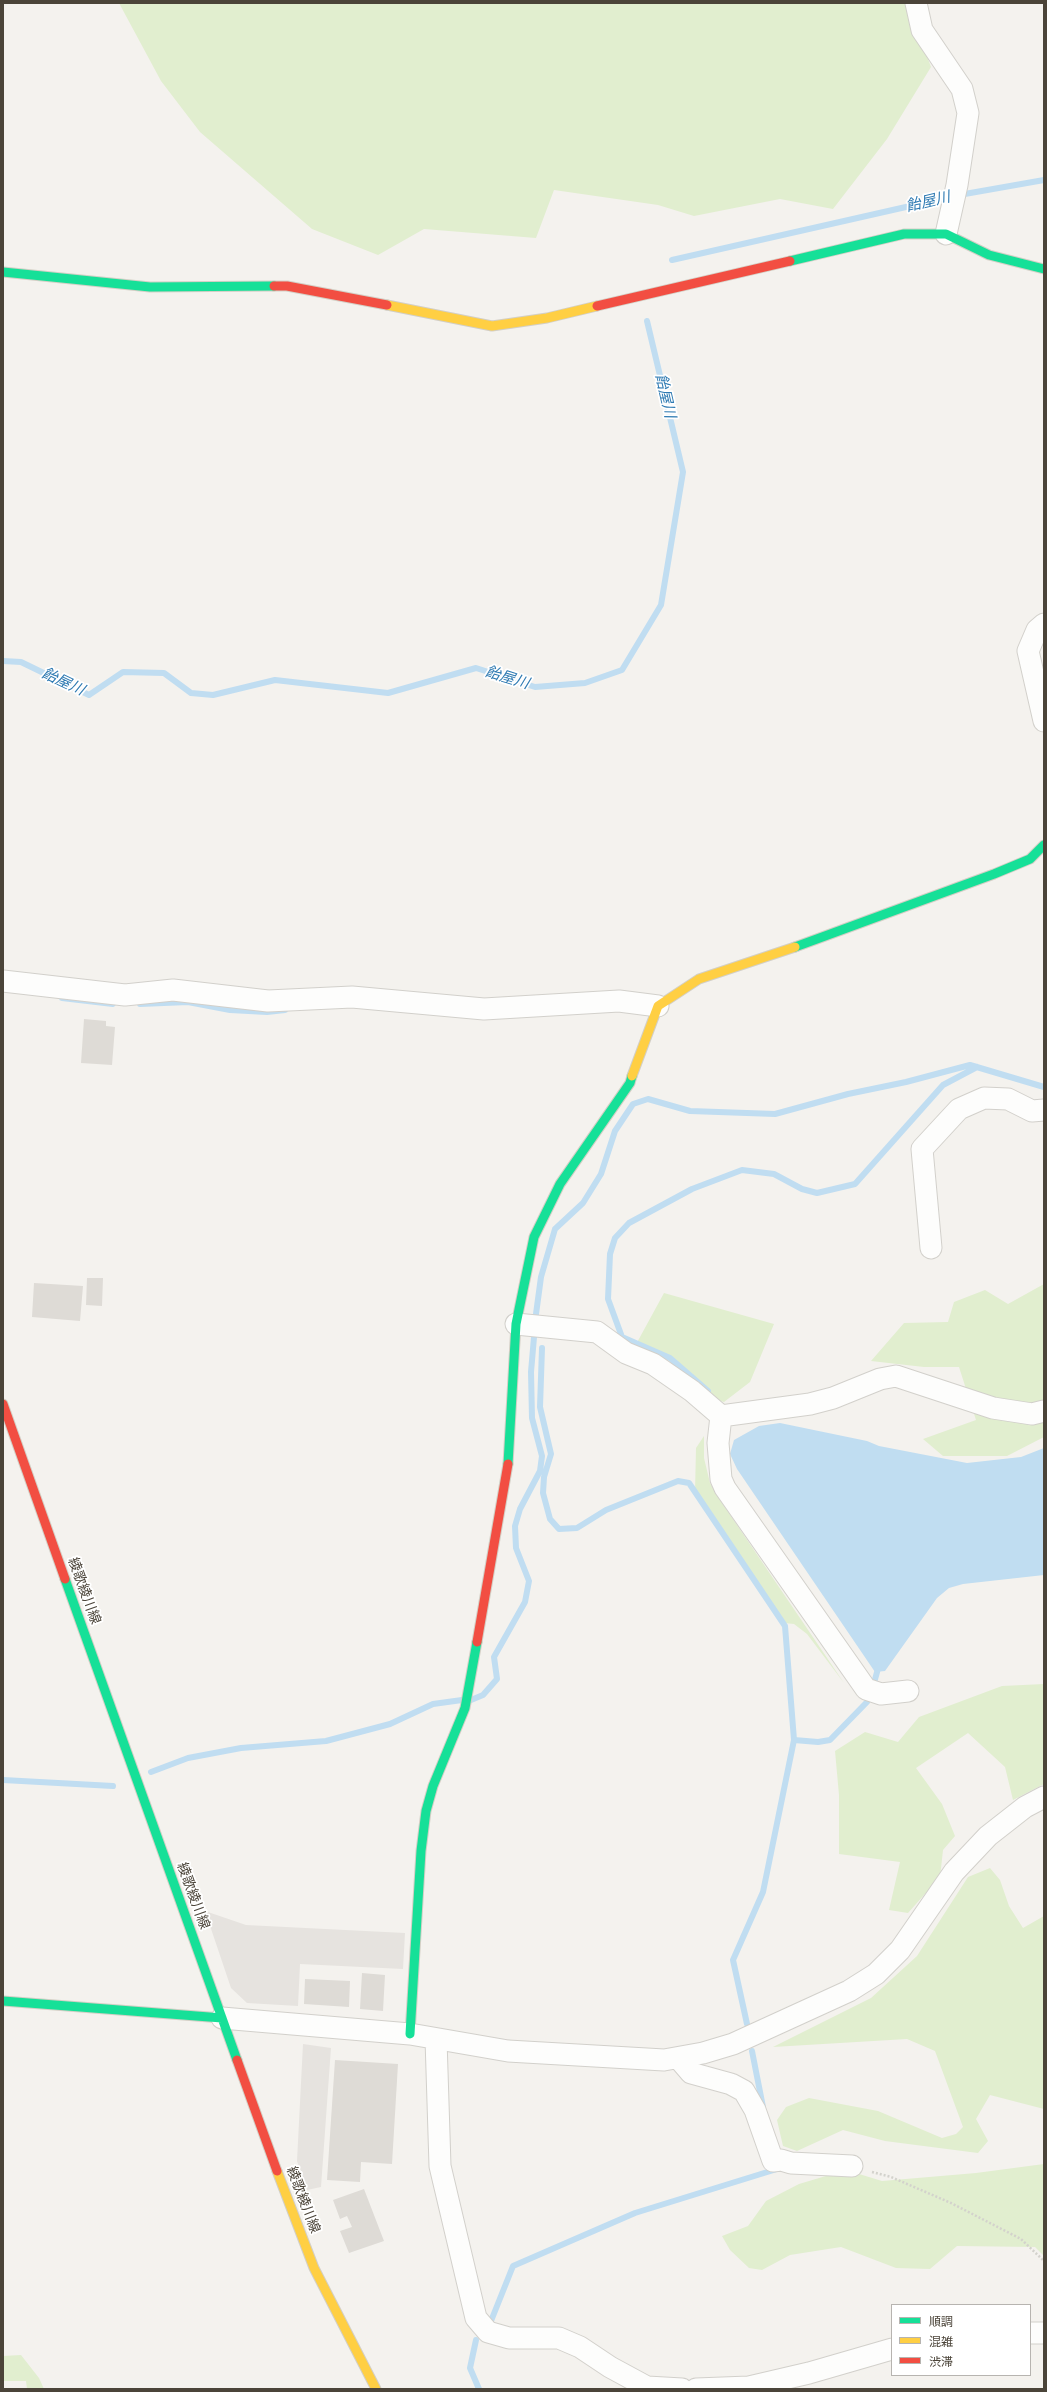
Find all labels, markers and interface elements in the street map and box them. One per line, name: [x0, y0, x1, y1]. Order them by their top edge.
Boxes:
water label: 飴屋川: [904, 188, 952, 216]
water label: 飴屋川: [651, 372, 679, 420]
water label: 飴屋川: [483, 663, 531, 693]
water label: 飴屋川: [39, 664, 87, 700]
street label: 綾歌綾川線: [64, 1555, 104, 1627]
street label: 綾歌綾川線: [173, 1860, 213, 1932]
street label: 綾歌綾川線: [283, 2164, 323, 2236]
legend: [891, 2304, 1031, 2376]
text: 順調: [929, 2314, 953, 2329]
text: 混雑: [929, 2334, 953, 2349]
text: 渋滞: [929, 2354, 953, 2369]

